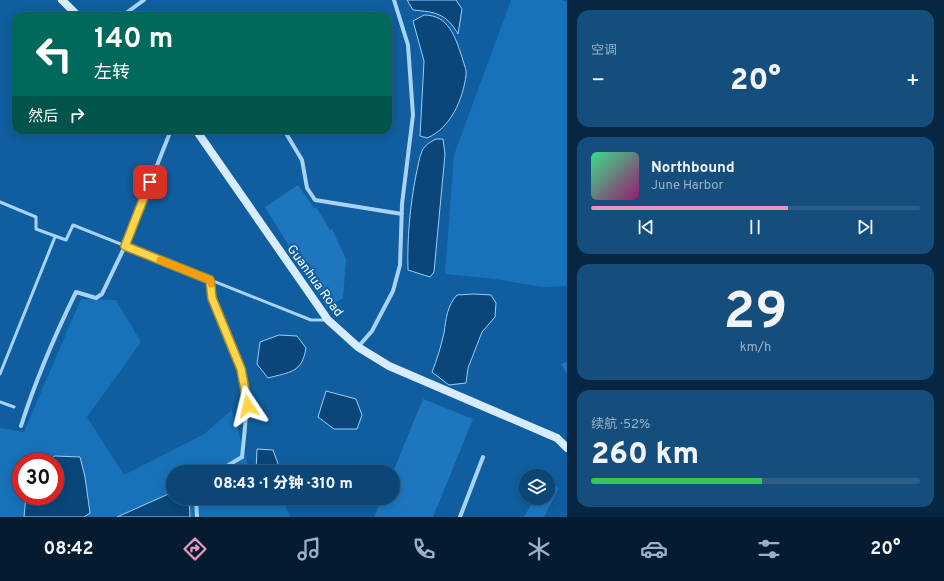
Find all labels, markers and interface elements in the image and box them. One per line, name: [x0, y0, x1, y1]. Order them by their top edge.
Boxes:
text: 140 m: [94, 22, 173, 58]
icon: left: [28, 28, 80, 80]
text: 空调: [591, 43, 617, 59]
text: 左转: [94, 62, 130, 85]
text: 20°: [730, 63, 781, 100]
text: −: [591, 68, 605, 95]
text: +: [906, 68, 920, 95]
icon: right: [66, 104, 88, 126]
text: 然后: [28, 108, 58, 127]
text: Northbound: [651, 159, 735, 178]
pin: [133, 165, 167, 199]
icon: arrive: [139, 171, 161, 193]
text: June Harbor: [651, 178, 724, 194]
icon: previous: [635, 216, 657, 238]
icon: pause: [744, 216, 766, 238]
icon: next: [854, 216, 876, 238]
street label: Guanhua Road: [283, 242, 346, 320]
text: 29: [724, 281, 787, 347]
text: km/h: [740, 340, 771, 356]
position arrow: [227, 385, 269, 427]
text: 续航 · 52%: [591, 417, 650, 433]
text: 260 km: [591, 437, 699, 474]
speed limit sign: 30: [12, 453, 64, 505]
map controls: [519, 469, 555, 505]
button: layers: [519, 469, 555, 505]
text: 08:43 · 1 分钟 · 310 m: [213, 475, 353, 494]
icon: directions: [181, 535, 209, 563]
icon: music: [295, 535, 323, 563]
icon: phone: [410, 535, 438, 563]
icon: climate: [525, 535, 553, 563]
icon: car: [640, 535, 668, 563]
icon: filters: [755, 535, 783, 563]
text: 08:42: [43, 538, 94, 561]
text: 20°: [870, 538, 900, 561]

